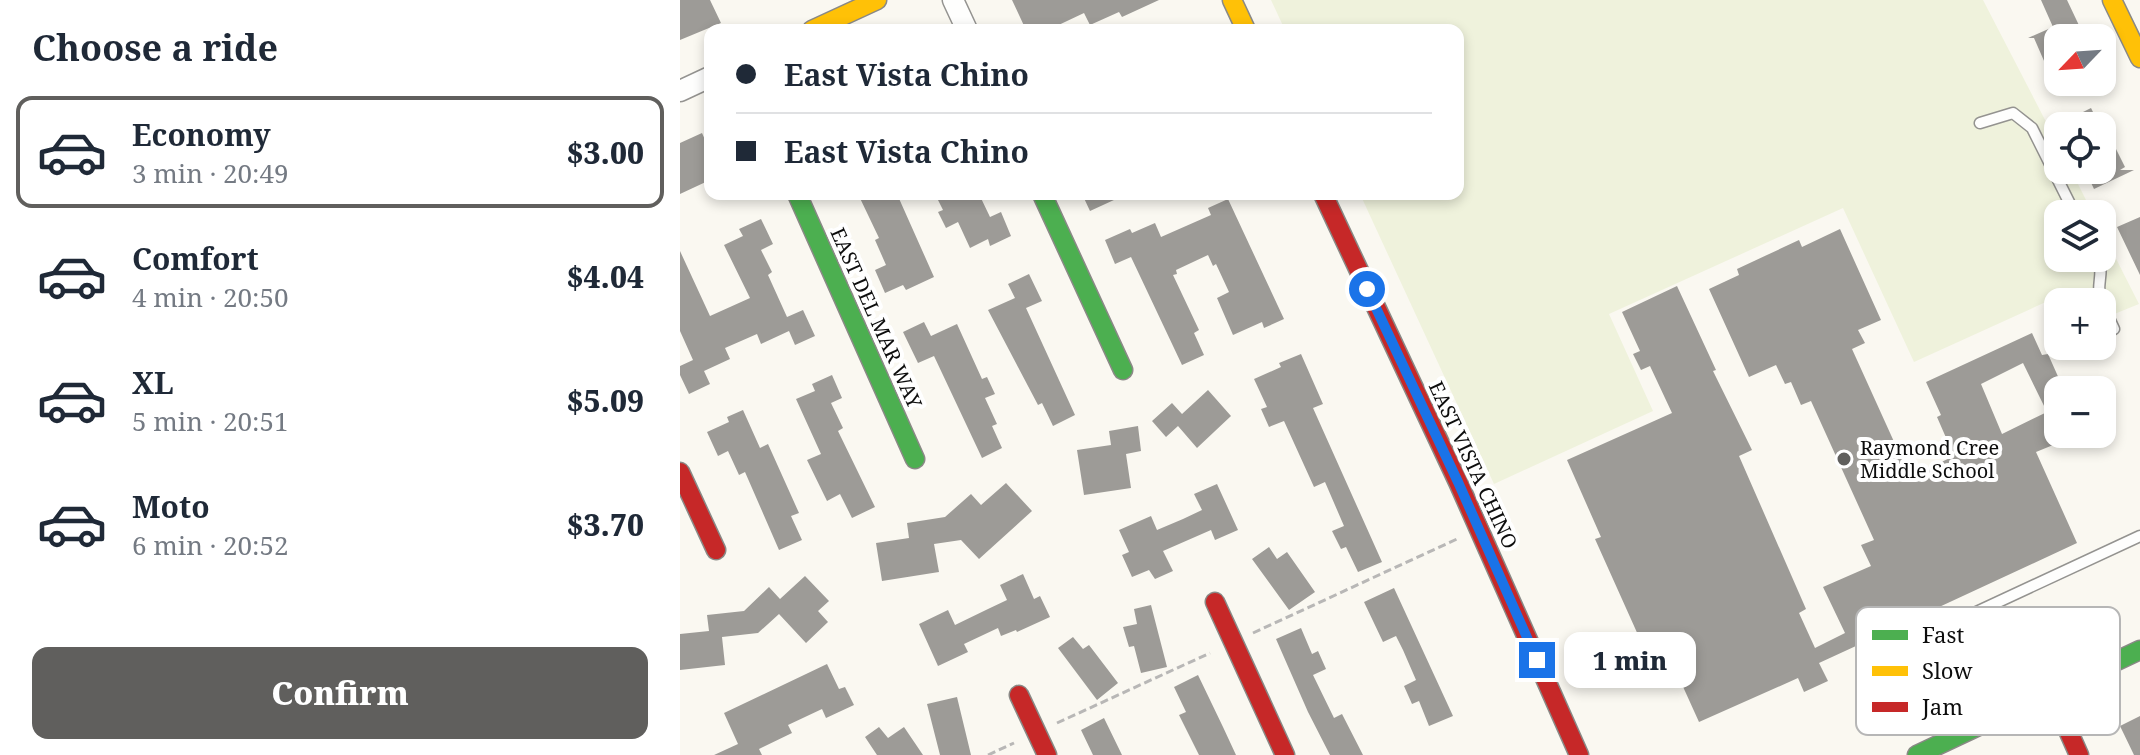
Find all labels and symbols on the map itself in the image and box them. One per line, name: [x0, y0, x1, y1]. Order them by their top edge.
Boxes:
north arrow: [2044, 24, 2116, 96]
street label: EAST DEL MAR WAY: [824, 223, 929, 413]
route start: [1349, 271, 1385, 307]
street label: EAST VISTA CHINO: [1423, 377, 1524, 553]
place label: Raymond Cree Middle School: [1860, 434, 1999, 484]
marker: Raymond Cree Middle School: [1835, 450, 1853, 468]
legend: [1856, 607, 2120, 735]
text: Fast: [1922, 619, 1964, 649]
callout: 1 min: [1565, 632, 1697, 688]
route end: [1519, 642, 1555, 678]
text: Slow: [1922, 655, 1972, 685]
text: Jam: [1921, 691, 1963, 721]

